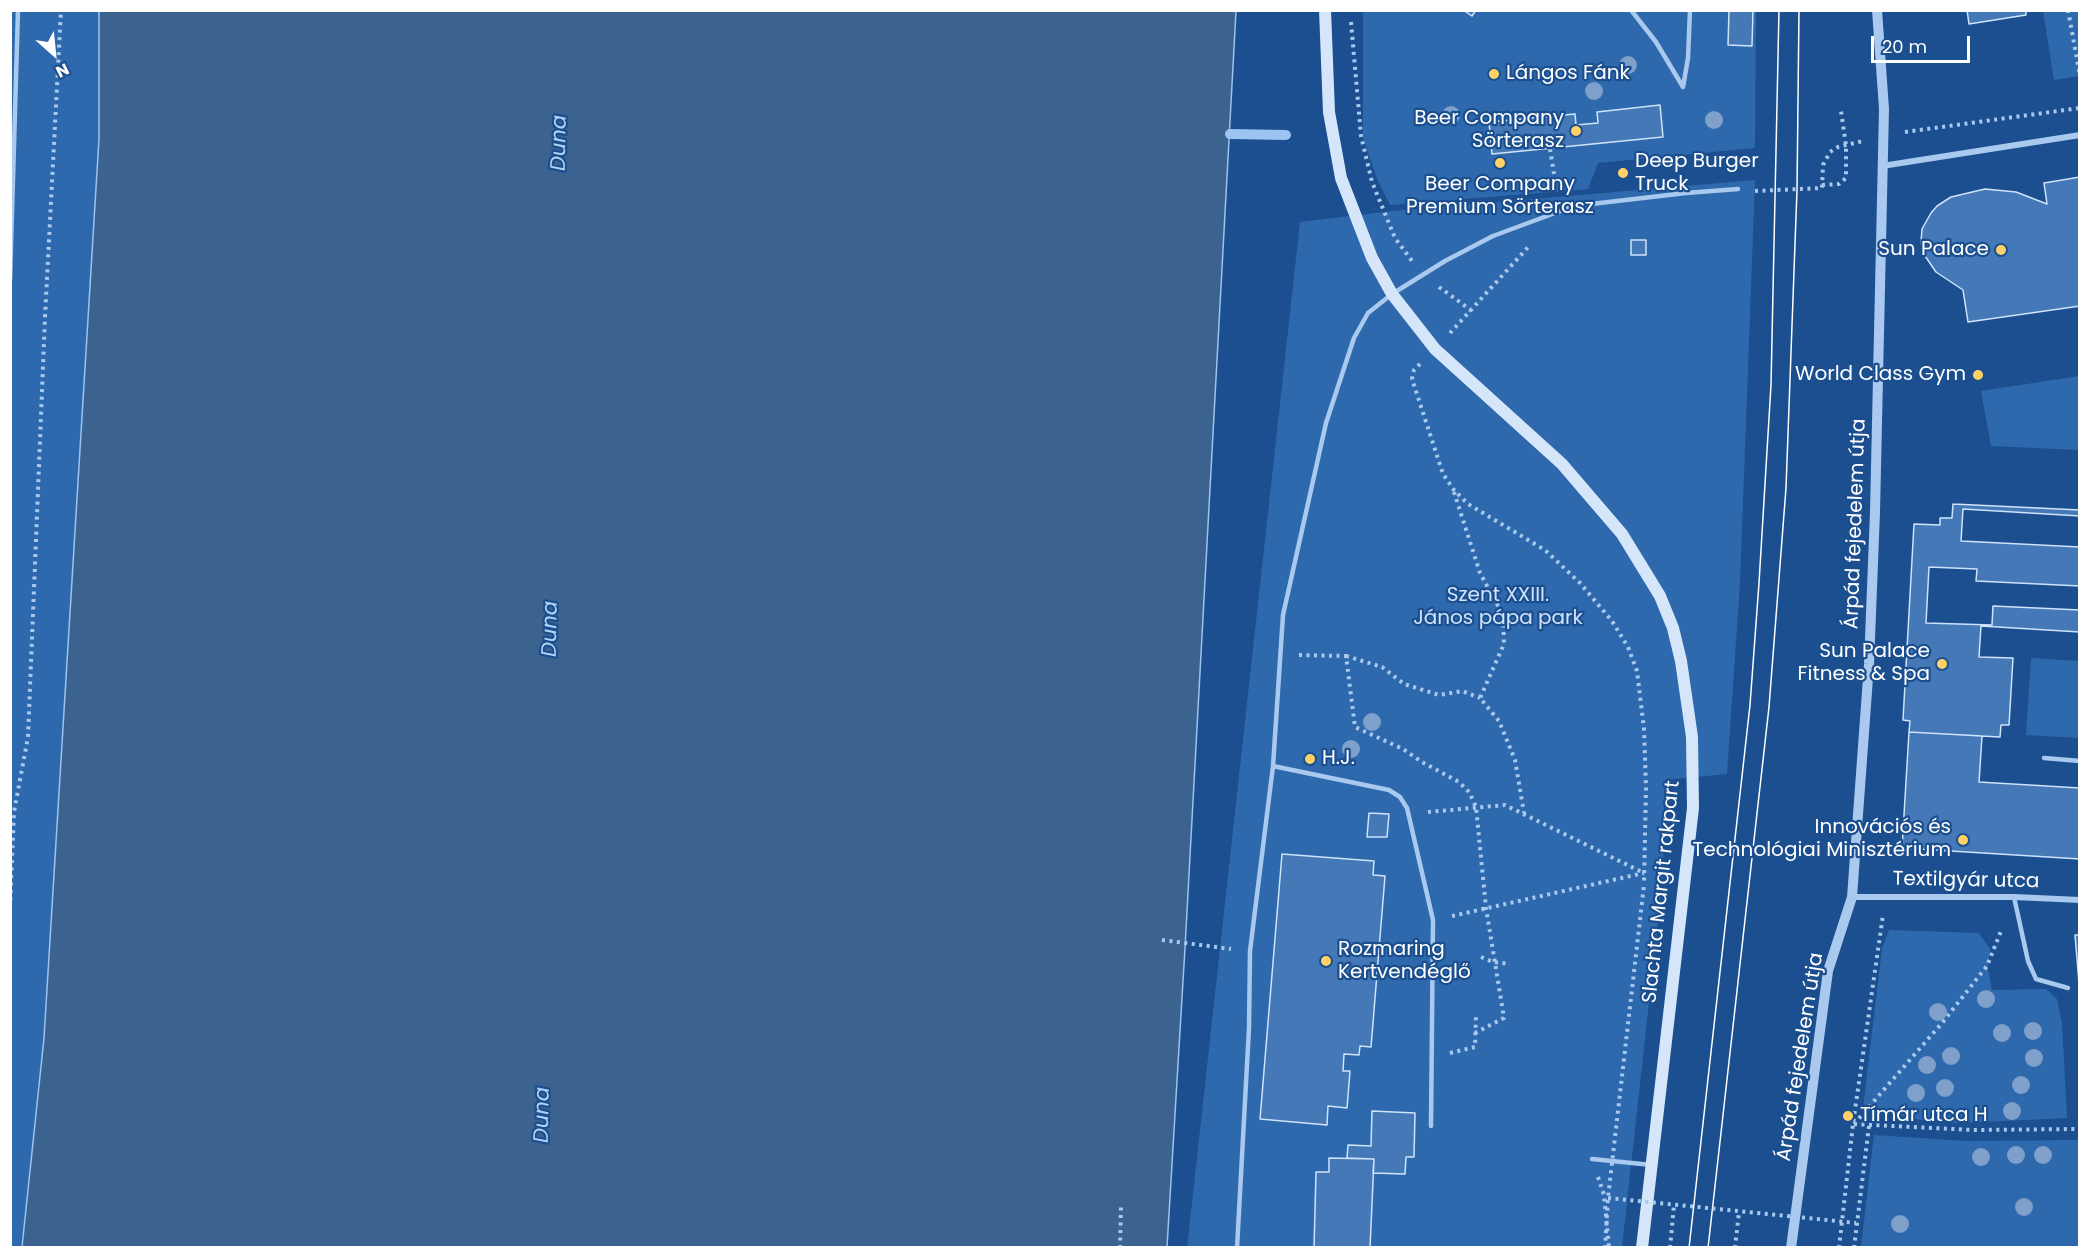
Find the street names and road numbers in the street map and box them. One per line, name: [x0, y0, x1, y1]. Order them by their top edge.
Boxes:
street label: Árpád fejedelem útja: [1840, 418, 1872, 630]
street label: Slachta Margit rakpart: [1638, 780, 1686, 1004]
street label: Textilgyár utca: [1892, 868, 2040, 894]
street label: Árpád fejedelem útja: [1773, 951, 1829, 1163]

